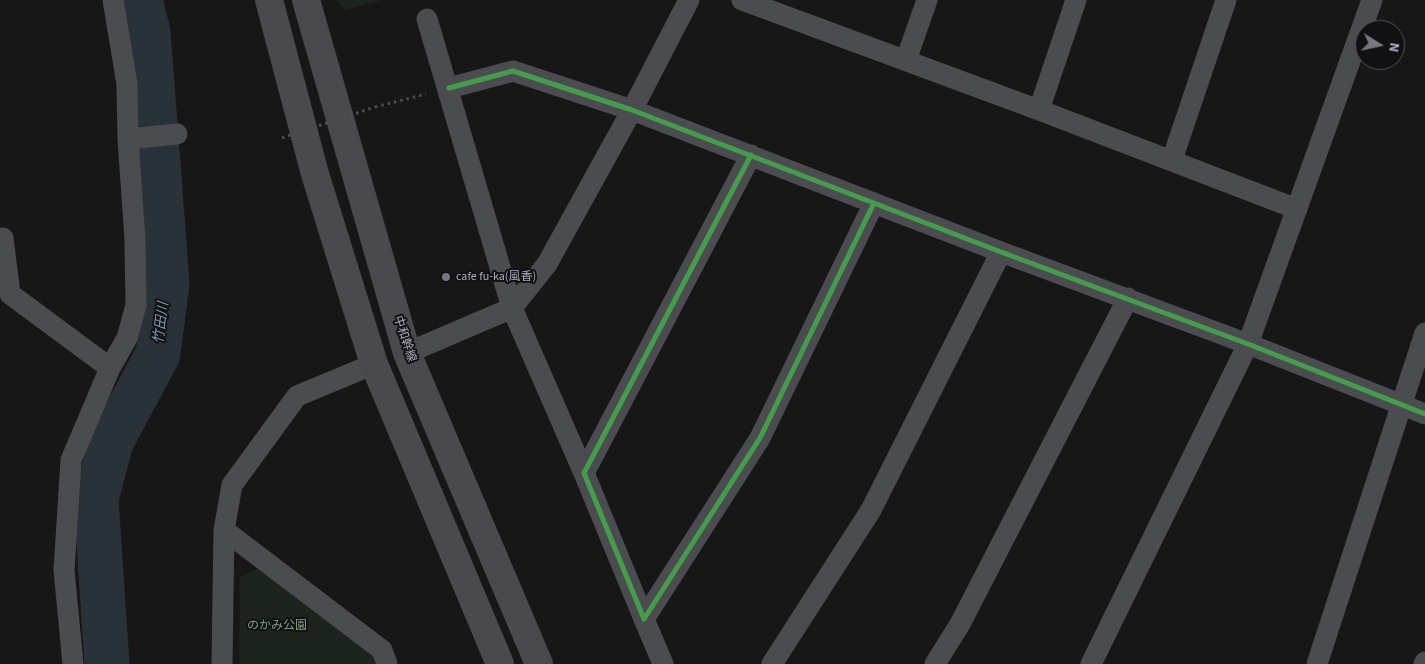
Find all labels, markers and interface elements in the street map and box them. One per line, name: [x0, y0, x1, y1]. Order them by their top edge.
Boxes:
north arrow: [1355, 20, 1405, 70]
text: N: [1383, 41, 1404, 54]
place label: cafe fu-ka(風香): [456, 270, 536, 284]
marker: cafe fu-ka(風香): [440, 271, 452, 283]
water label: 竹田川: [151, 301, 173, 345]
street label: 中和幹線: [390, 314, 418, 364]
park label: のかみ公園: [247, 619, 307, 633]

